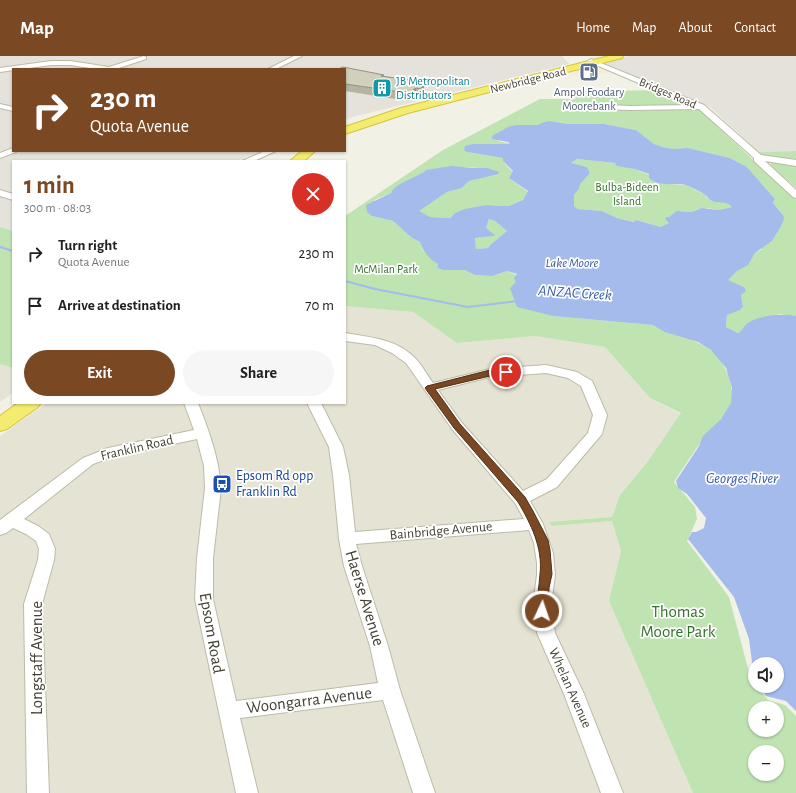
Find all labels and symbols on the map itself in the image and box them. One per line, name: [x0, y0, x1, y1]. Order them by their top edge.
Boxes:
fuel station icon: Ampol Foodary Moorebank: [578, 61, 600, 83]
street label: Newbridge Road: [489, 65, 567, 95]
place label: JB Metropolitan Distributors: [396, 75, 470, 101]
street label: Bridges Road: [638, 76, 698, 110]
building icon: JB Metropolitan Distributors: [371, 77, 393, 99]
place label: Ampol Foodary Moorebank: [554, 86, 624, 112]
park label: Bulba-Bideen Island: [595, 181, 659, 207]
water label: Lake Moore: [546, 257, 598, 270]
park label: McMilan Park: [354, 263, 418, 275]
water label: ANZAC Creek: [537, 283, 612, 303]
pin: [489, 355, 523, 389]
street label: Franklin Road: [99, 433, 175, 463]
place label: Epsom Rd opp Franklin Rd: [236, 469, 313, 499]
water label: Georges River: [706, 471, 779, 486]
bus stop icon: Epsom Rd opp Franklin Rd: [211, 473, 233, 495]
street label: Bainbridge Avenue: [389, 520, 493, 542]
street label: Haerse Avenue: [342, 548, 388, 648]
position arrow: [521, 590, 563, 632]
street label: Epsom Road: [197, 591, 227, 675]
street label: Longstaff Avenue: [28, 601, 45, 715]
park label: Thomas Moore Park: [640, 603, 716, 640]
street label: Whelan Avenue: [546, 646, 594, 730]
street label: Woongarra Avenue: [245, 684, 373, 716]

